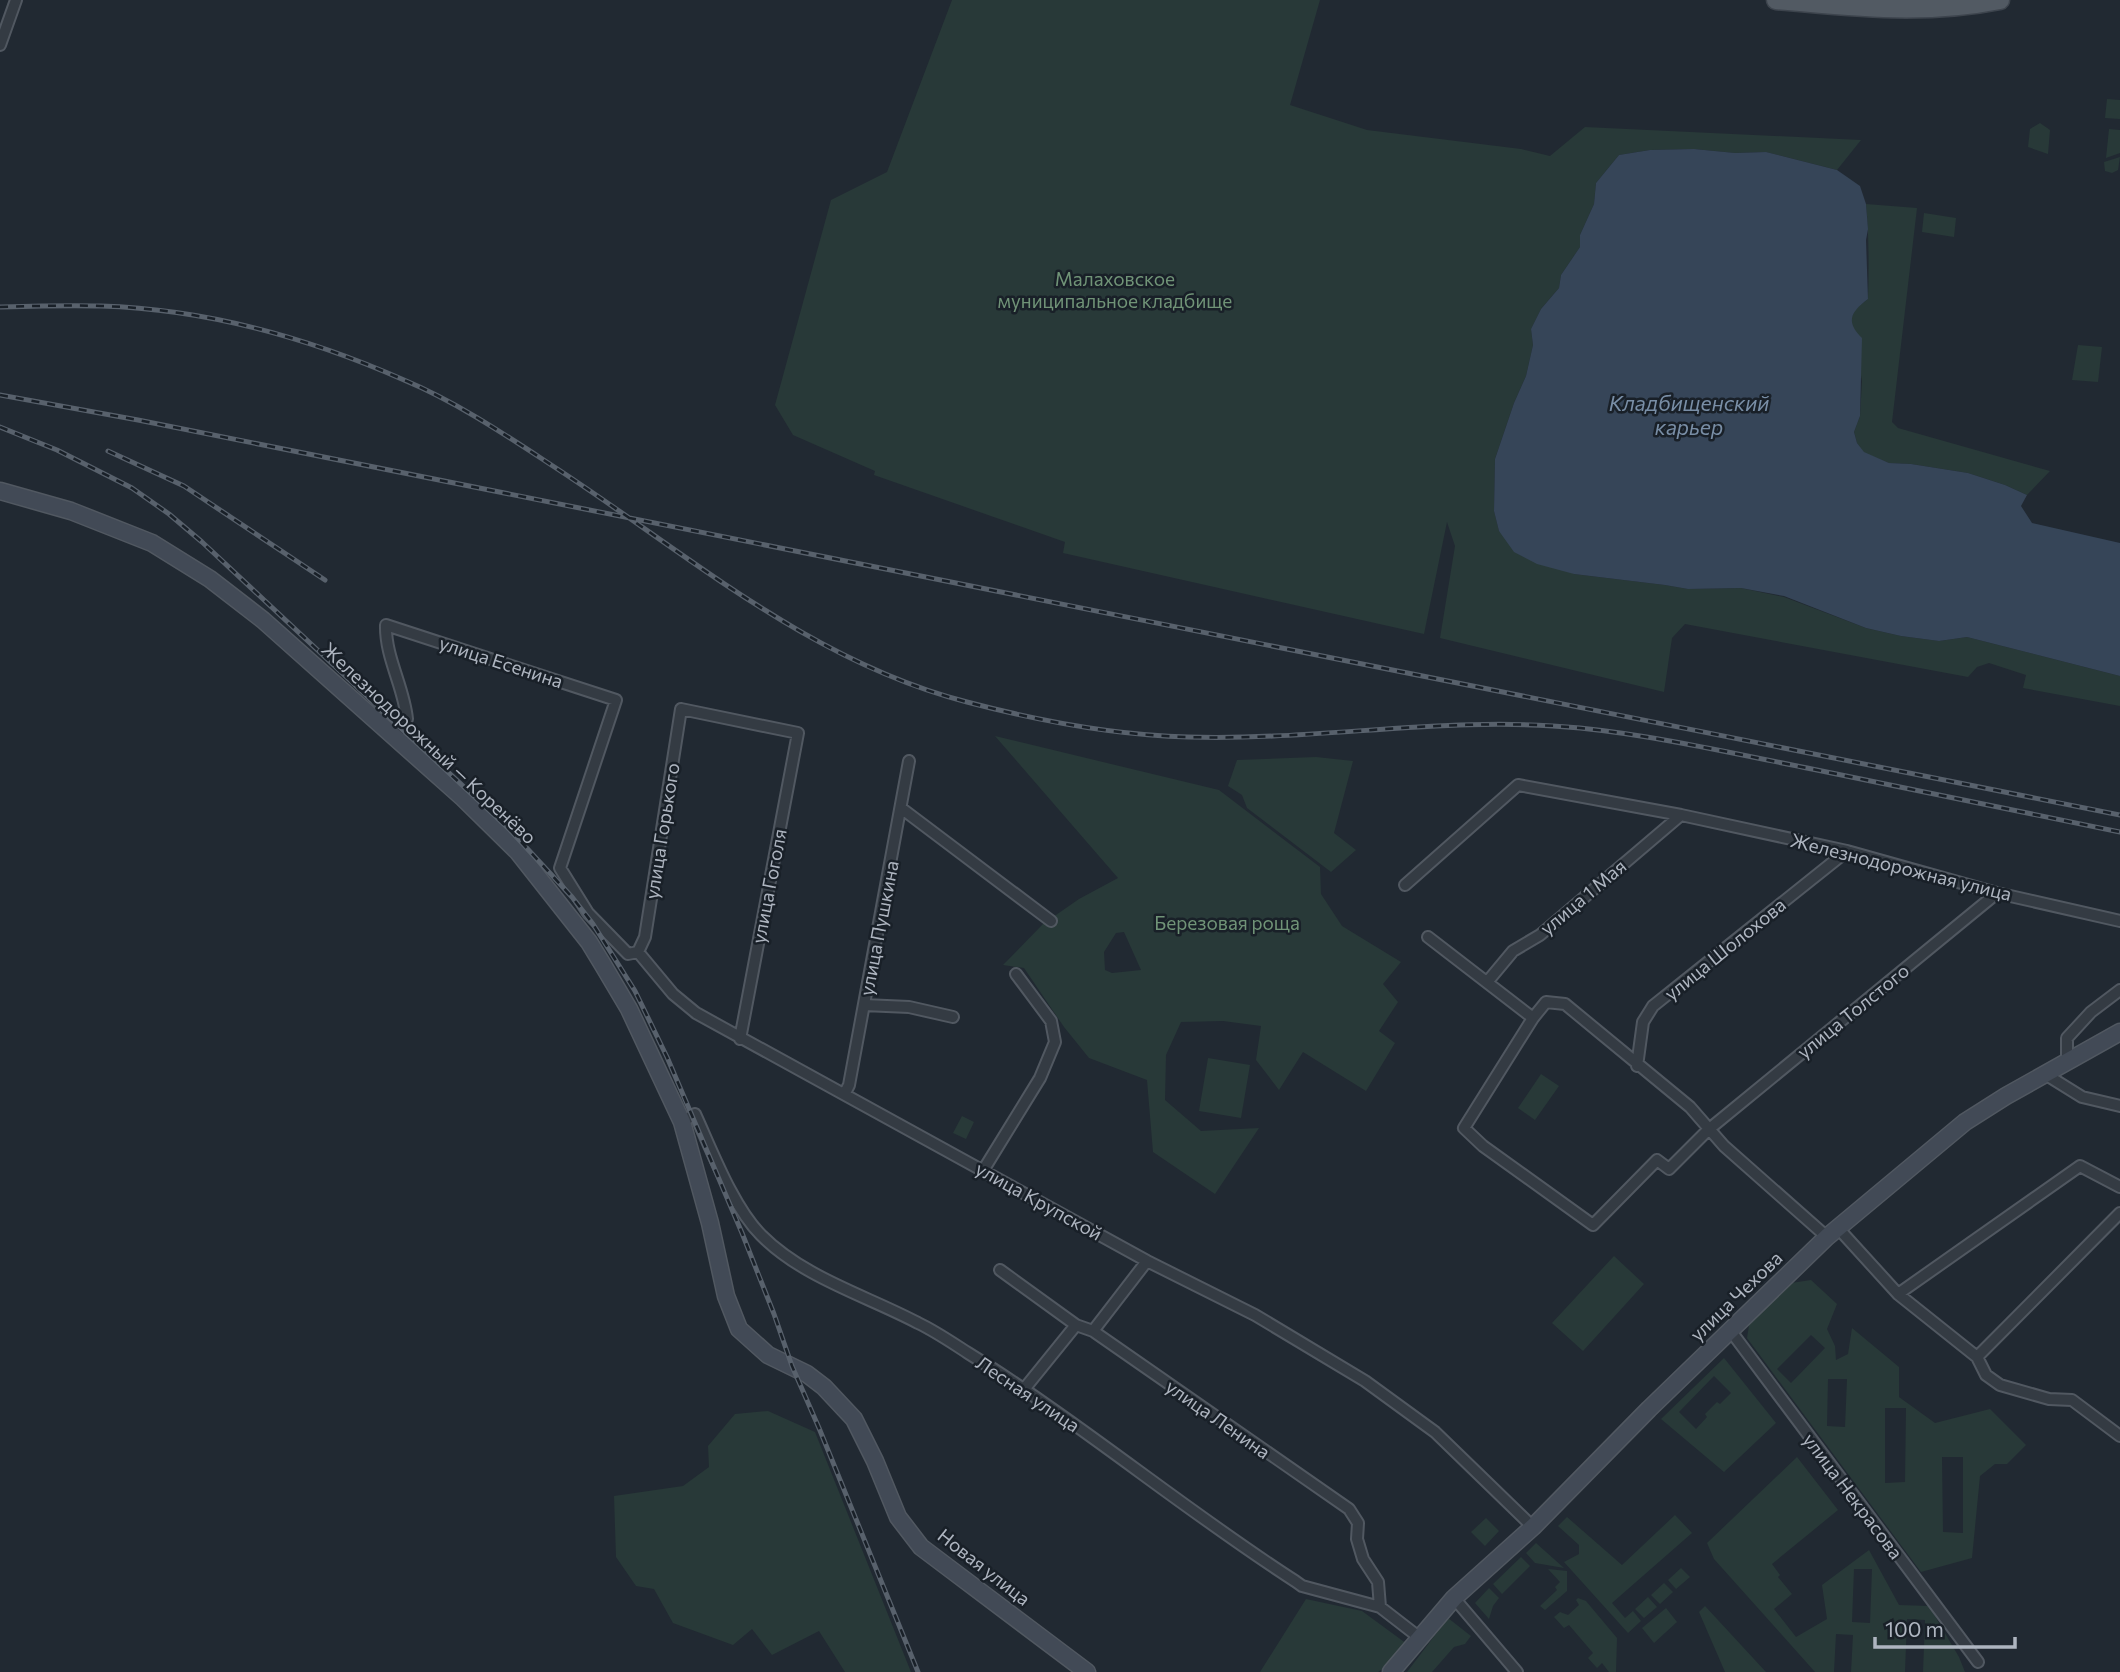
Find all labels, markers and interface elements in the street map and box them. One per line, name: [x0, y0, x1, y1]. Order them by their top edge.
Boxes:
park label: Малаховское муниципальное кладбище: [998, 267, 1232, 312]
water label: Кладбищенский карьер: [1609, 390, 1769, 439]
street label: улица Есенина: [436, 631, 566, 692]
street label: Железнодорожный — Коренёво: [317, 637, 542, 848]
street label: улица Горького: [639, 761, 684, 901]
street label: улица Гоголя: [746, 826, 791, 945]
street label: Железнодорожная улица: [1788, 828, 2014, 905]
street label: улица 1 Мая: [1535, 854, 1630, 939]
street label: улица Пушкина: [854, 858, 903, 997]
street label: улица Шолохова: [1659, 893, 1790, 1005]
park label: Березовая роща: [1154, 911, 1300, 934]
street label: улица Толстого: [1792, 958, 1913, 1063]
street label: улица Крупской: [972, 1156, 1107, 1245]
street label: улица Чехова: [1685, 1246, 1787, 1345]
street label: Лесная улица: [972, 1351, 1084, 1437]
street label: улица Ленина: [1162, 1374, 1275, 1463]
street label: улица Некрасова: [1799, 1428, 1908, 1563]
street label: Новая улица: [933, 1523, 1035, 1610]
scale bar: [1875, 1606, 2015, 1650]
text: 100 m: [1885, 1616, 1944, 1641]

